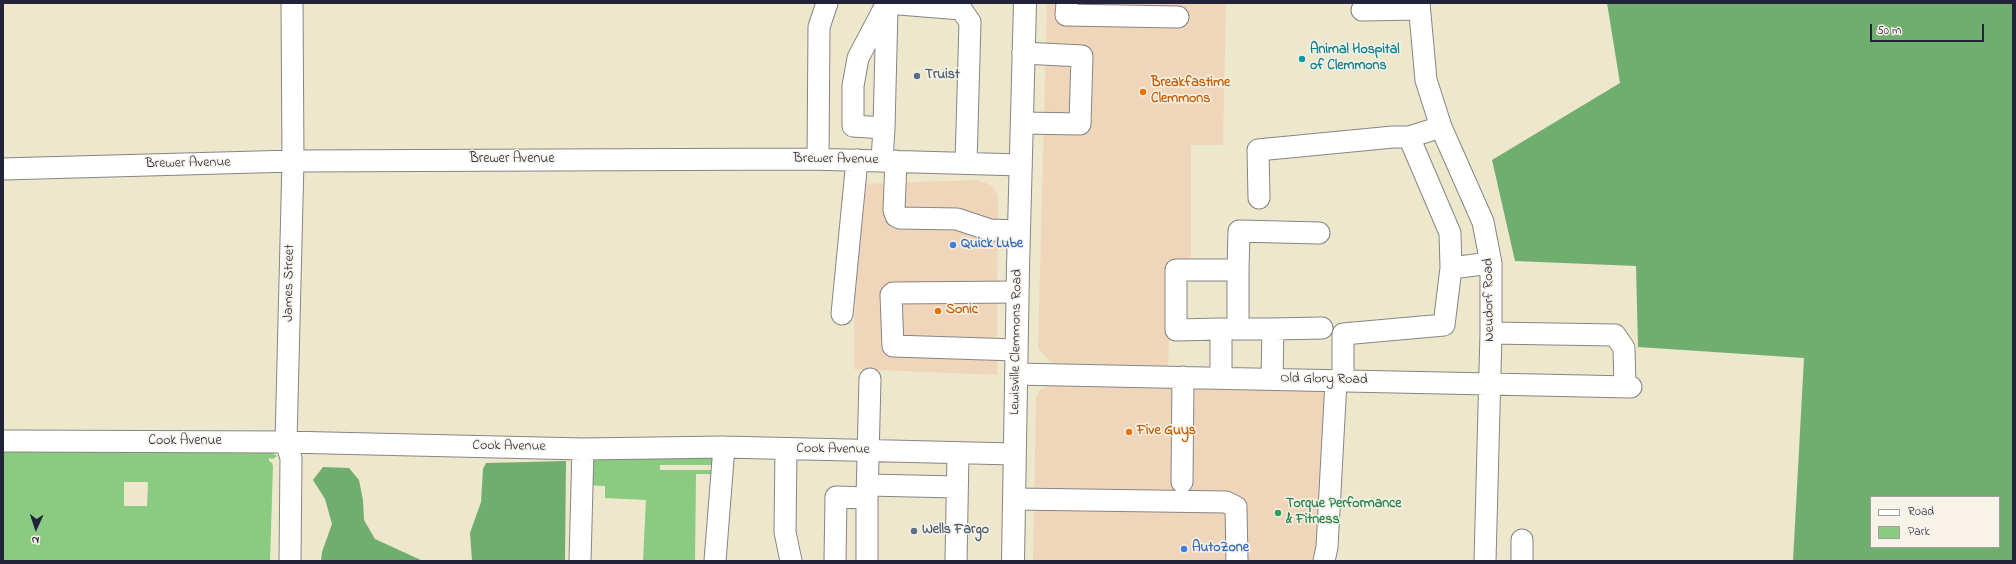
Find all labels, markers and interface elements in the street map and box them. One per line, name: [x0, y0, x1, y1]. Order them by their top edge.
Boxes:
scale bar: [1872, 16, 1986, 42]
text: 50 m: [1877, 22, 1901, 40]
place label: Animal Hospital of Clemmons: [1310, 43, 1400, 76]
marker: Animal Hospital of Clemmons: [1297, 54, 1307, 64]
place label: Truist: [925, 68, 960, 84]
marker: Truist: [912, 71, 922, 81]
place label: Breakfastime Clemmons: [1151, 76, 1230, 108]
marker: Breakfastime Clemmons: [1138, 87, 1148, 97]
street label: Brewer Avenue: [793, 151, 879, 169]
street label: Brewer Avenue: [469, 152, 555, 168]
street label: Brewer Avenue: [145, 155, 231, 173]
place label: Quick Lube: [961, 237, 1023, 253]
marker: Quick Lube: [948, 240, 958, 250]
street label: James Street: [281, 244, 299, 322]
street label: Neudorf Road: [1481, 258, 1499, 342]
street label: Lewisville Clemmons Road: [1007, 269, 1027, 415]
place label: Sonic: [946, 303, 978, 319]
marker: Sonic: [933, 306, 943, 316]
street label: Old Glory Road: [1280, 371, 1368, 389]
place label: Five Guys: [1137, 424, 1196, 440]
marker: Five Guys: [1124, 427, 1134, 437]
street label: Cook Avenue: [148, 434, 222, 450]
street label: Cook Avenue: [472, 438, 546, 456]
street label: Cook Avenue: [796, 441, 870, 459]
legend: [1870, 496, 2000, 548]
place label: Torque Performance & Fitness: [1286, 497, 1402, 530]
text: Road: [1908, 503, 1934, 521]
north arrow: [16, 508, 56, 548]
marker: Torque Performance & Fitness: [1273, 508, 1283, 518]
place label: Wells Fargo: [922, 523, 989, 539]
text: Park: [1908, 523, 1930, 541]
marker: Wells Fargo: [909, 526, 919, 536]
text: N: [31, 532, 40, 548]
place label: AutoZone: [1192, 541, 1249, 557]
marker: AutoZone: [1179, 544, 1189, 554]

